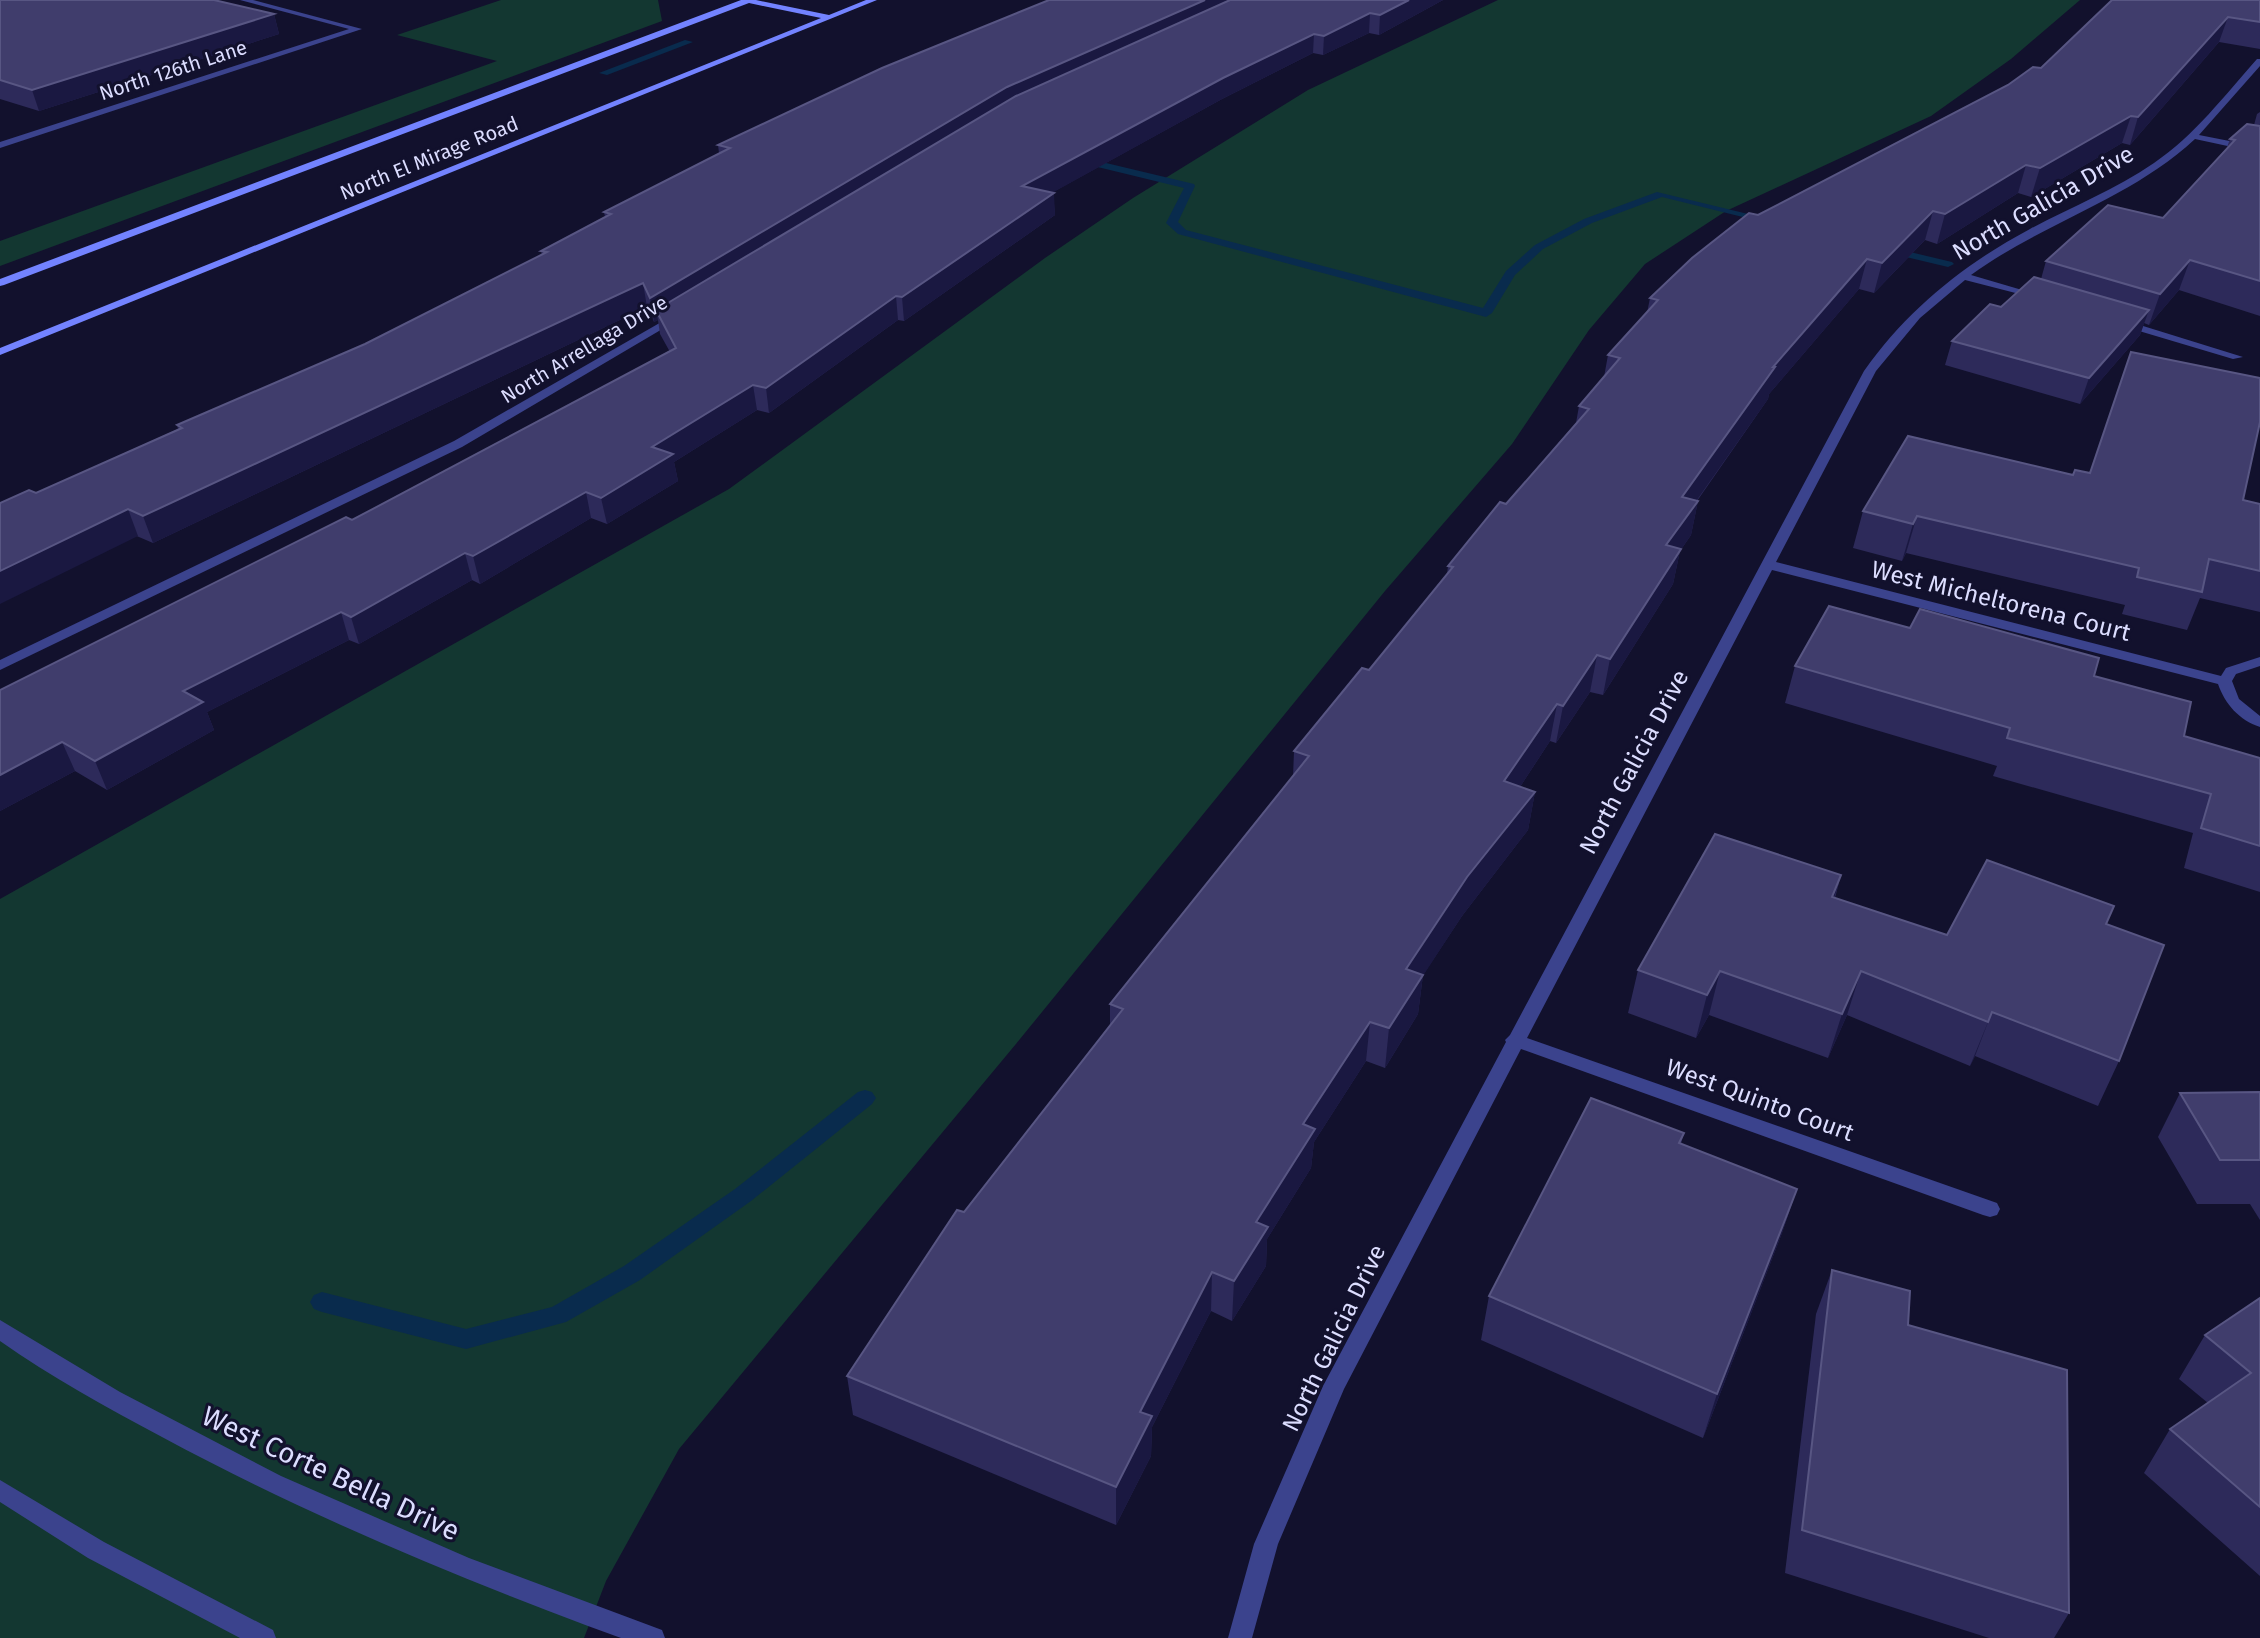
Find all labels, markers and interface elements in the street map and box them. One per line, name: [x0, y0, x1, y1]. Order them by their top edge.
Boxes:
street label: North 126th Lane: [96, 35, 250, 105]
street label: North El Mirage Road: [336, 111, 522, 205]
street label: North Galicia Drive: [1947, 140, 2139, 266]
street label: North Arrellaga Drive: [496, 290, 672, 408]
street label: West Micheltorena Court: [1868, 555, 2134, 647]
street label: North Galicia Drive: [1574, 665, 1694, 859]
street label: West Quinto Court: [1662, 1053, 1858, 1147]
street label: North Galicia Drive: [1277, 1240, 1391, 1436]
street label: West Corte Bella Drive: [197, 1399, 465, 1548]

